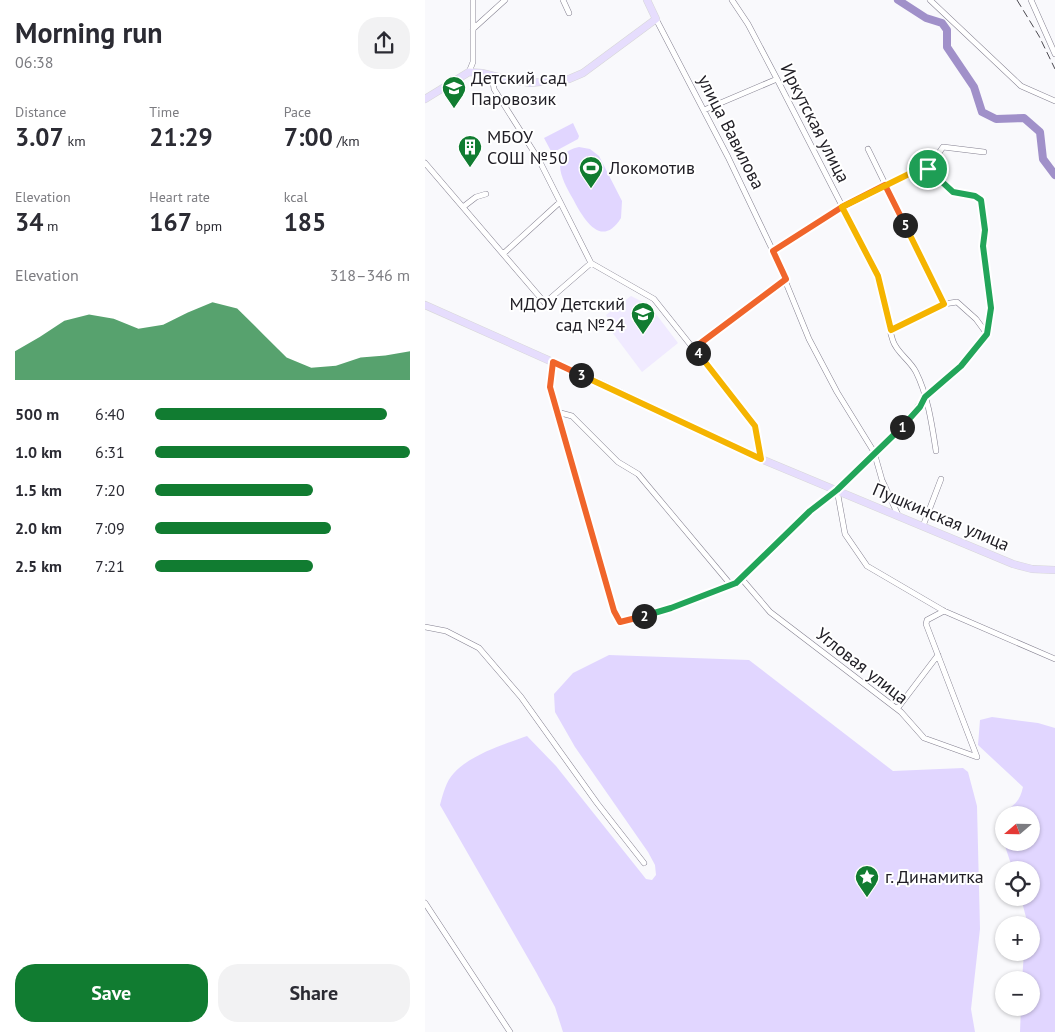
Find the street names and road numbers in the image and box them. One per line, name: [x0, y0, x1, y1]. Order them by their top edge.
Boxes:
street label: Иркутская улица: [776, 59, 855, 186]
street label: улица Вавилова: [693, 71, 770, 193]
street label: Пушкинская улица: [869, 477, 1013, 556]
street label: Угловая улица: [811, 622, 913, 709]

